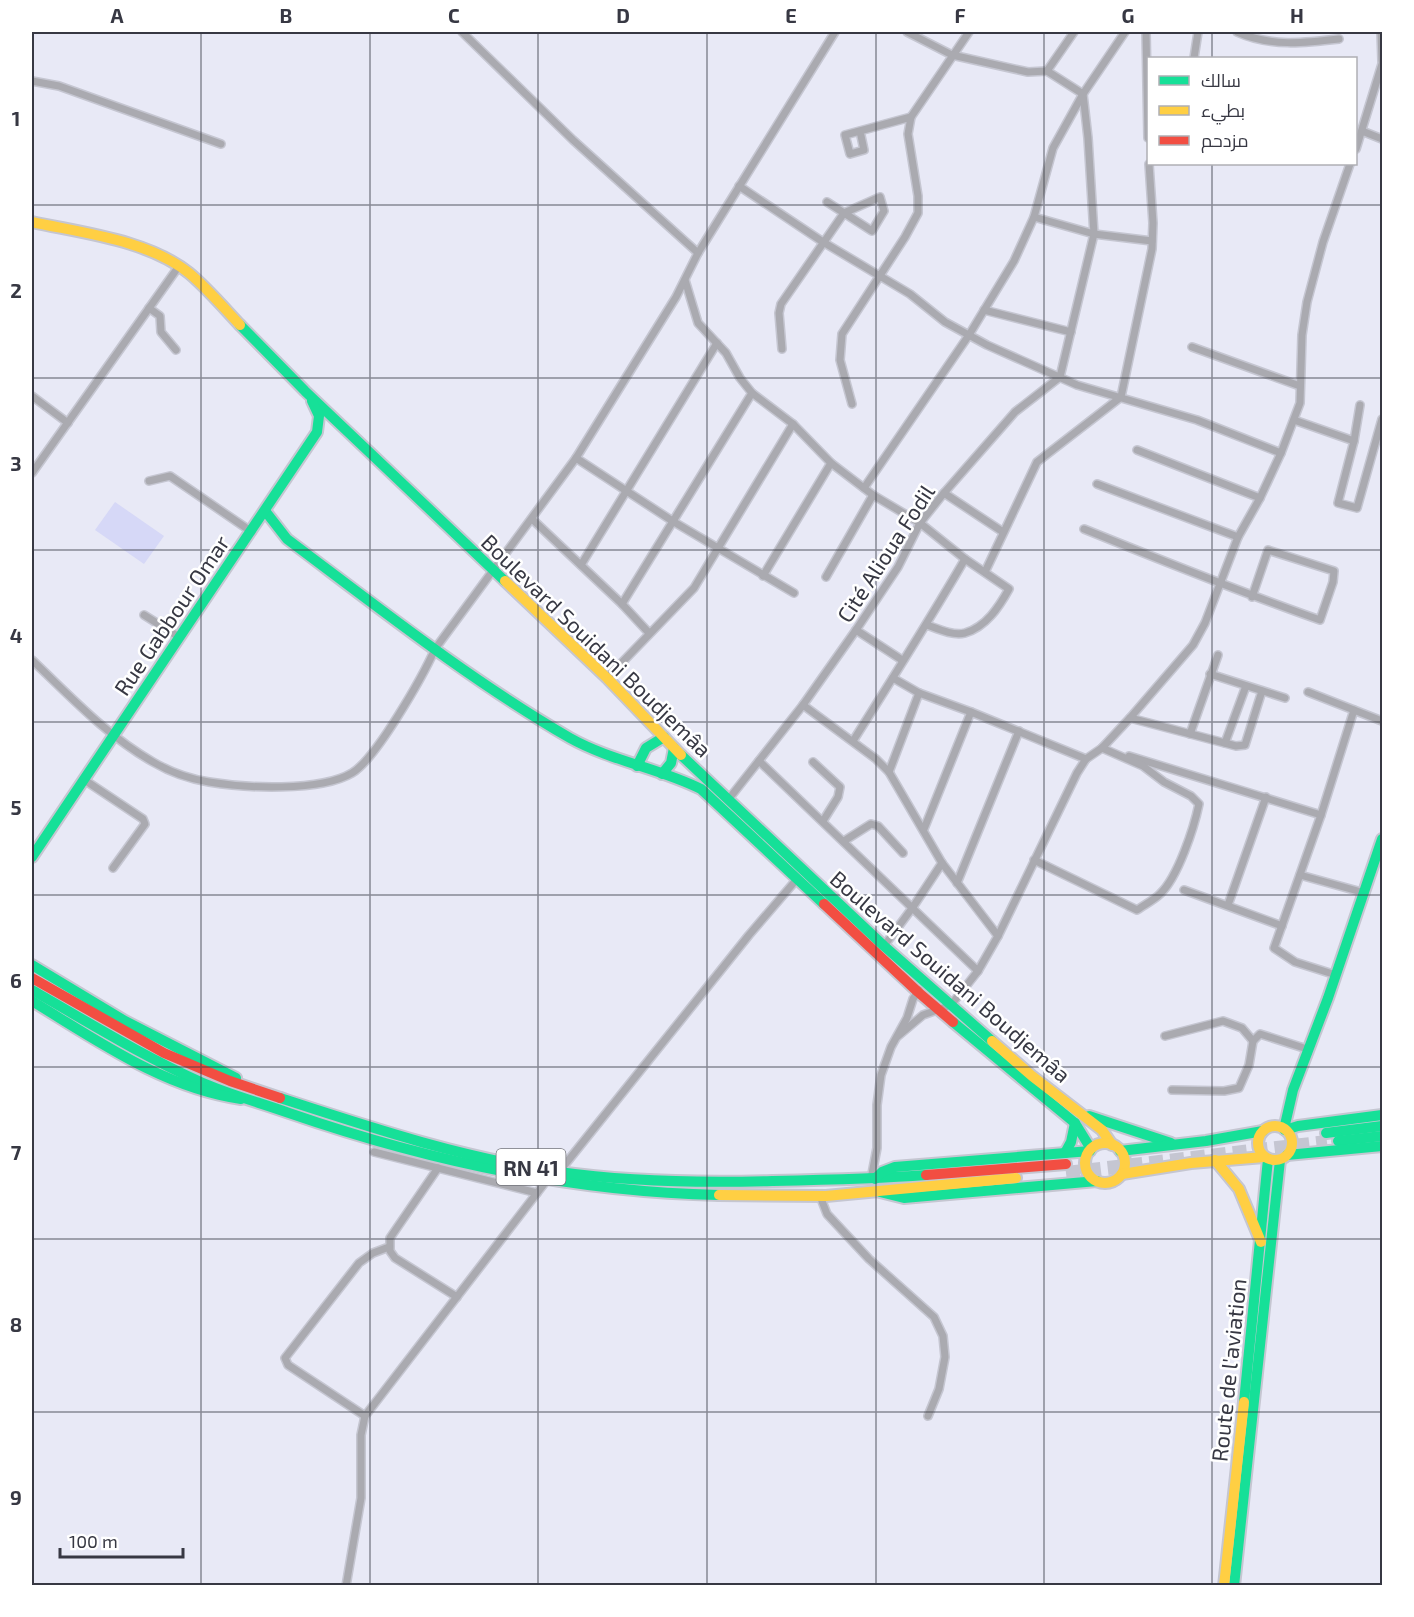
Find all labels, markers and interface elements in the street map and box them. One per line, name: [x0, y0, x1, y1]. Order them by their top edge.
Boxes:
text: A: [110, 3, 124, 27]
text: B: [280, 3, 292, 27]
text: C: [448, 3, 460, 27]
text: D: [616, 3, 630, 27]
text: E: [785, 3, 797, 27]
text: F: [954, 3, 966, 27]
text: G: [1122, 3, 1134, 27]
text: H: [1290, 3, 1304, 27]
legend: [1147, 57, 1357, 165]
text: سالك: [1201, 69, 1241, 91]
text: بطيء: [1201, 99, 1245, 125]
text: 1: [12, 106, 20, 130]
text: مزدحم: [1201, 129, 1249, 153]
text: 2: [10, 278, 22, 302]
text: 3: [10, 451, 22, 475]
street label: Cité Alioua Fodil: [831, 479, 939, 627]
street label: Boulevard Souidani Boudjemâa: [476, 528, 717, 763]
street label: Rue Gabbour Omar: [108, 530, 234, 700]
text: 4: [10, 623, 23, 647]
text: 5: [10, 795, 22, 819]
street label: Boulevard Souidani Boudjemâa: [825, 865, 1076, 1088]
text: 6: [10, 968, 22, 992]
text: 7: [11, 1140, 22, 1164]
road number: RN 41: [496, 1149, 566, 1185]
street label: Route de l'aviation: [1205, 1277, 1251, 1463]
text: 8: [10, 1312, 22, 1336]
text: 9: [10, 1485, 22, 1509]
scale bar: [60, 1521, 183, 1559]
text: 100 m: [69, 1530, 118, 1552]

